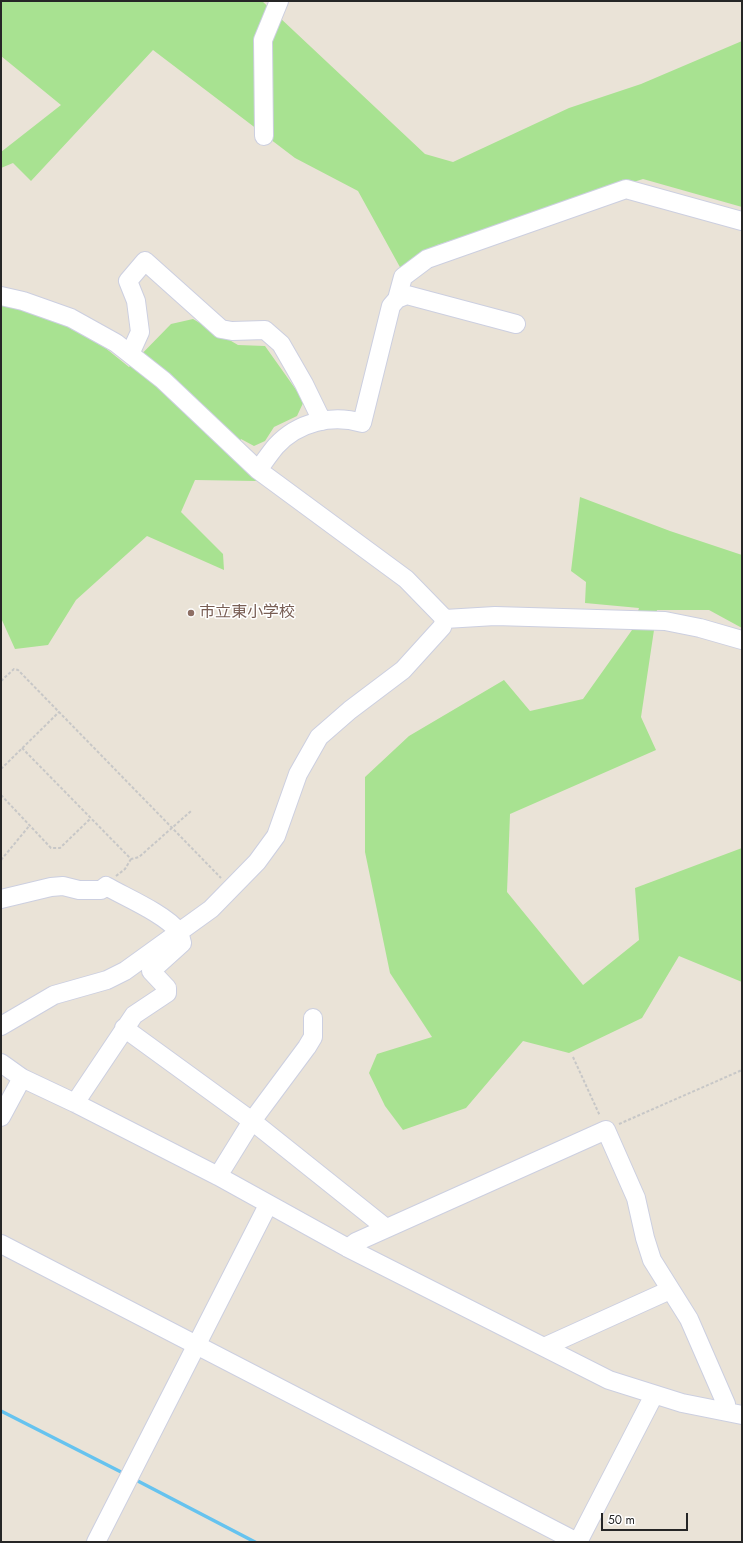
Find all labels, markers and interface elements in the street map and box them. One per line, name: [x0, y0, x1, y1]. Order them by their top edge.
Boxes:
place label: 市立東小学校: [199, 603, 295, 623]
marker: 市立東小学校: [186, 608, 196, 618]
scale bar: [603, 1505, 690, 1531]
text: 50 m: [608, 1511, 635, 1529]

